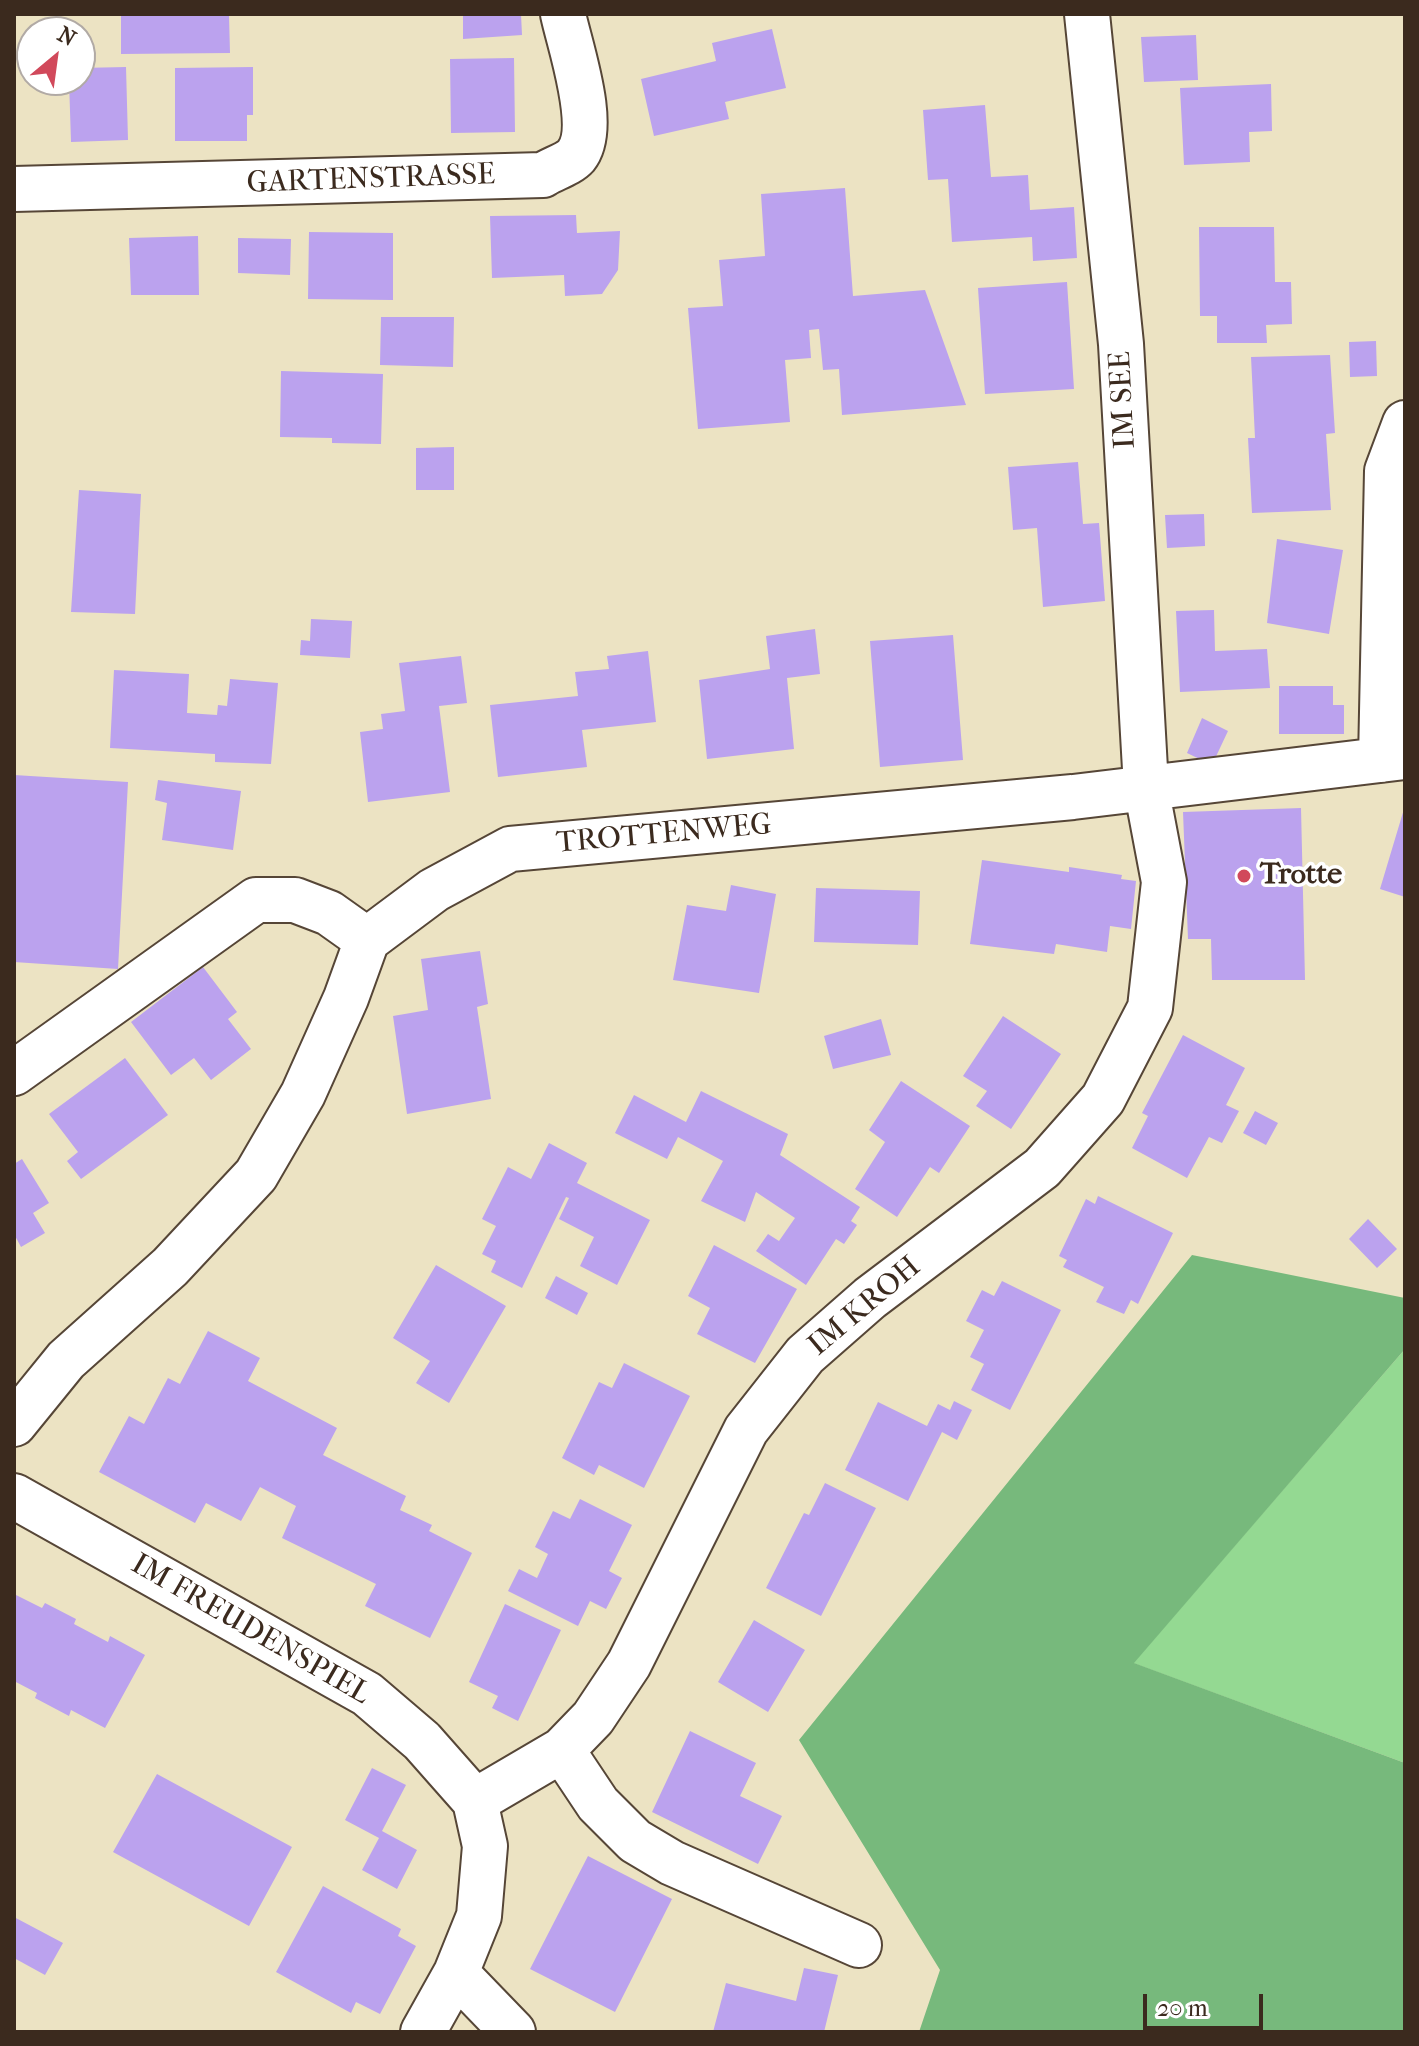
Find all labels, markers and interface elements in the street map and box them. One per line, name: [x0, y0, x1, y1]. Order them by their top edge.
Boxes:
north arrow: [16, 16, 96, 96]
text: N: [53, 21, 80, 52]
street label: GARTENSTRASSE: [246, 158, 496, 202]
street label: IM SEE: [1103, 350, 1145, 450]
street label: TROTTENWEG: [555, 808, 773, 862]
place label: Trotte: [1260, 858, 1342, 894]
marker: Trotte: [1235, 867, 1253, 885]
street label: IM KROH: [802, 1250, 928, 1364]
street label: IM FREUDENSPIEL: [124, 1547, 376, 1713]
scale bar: [1147, 1978, 1267, 2028]
text: 20 m: [1157, 1994, 1208, 2022]

